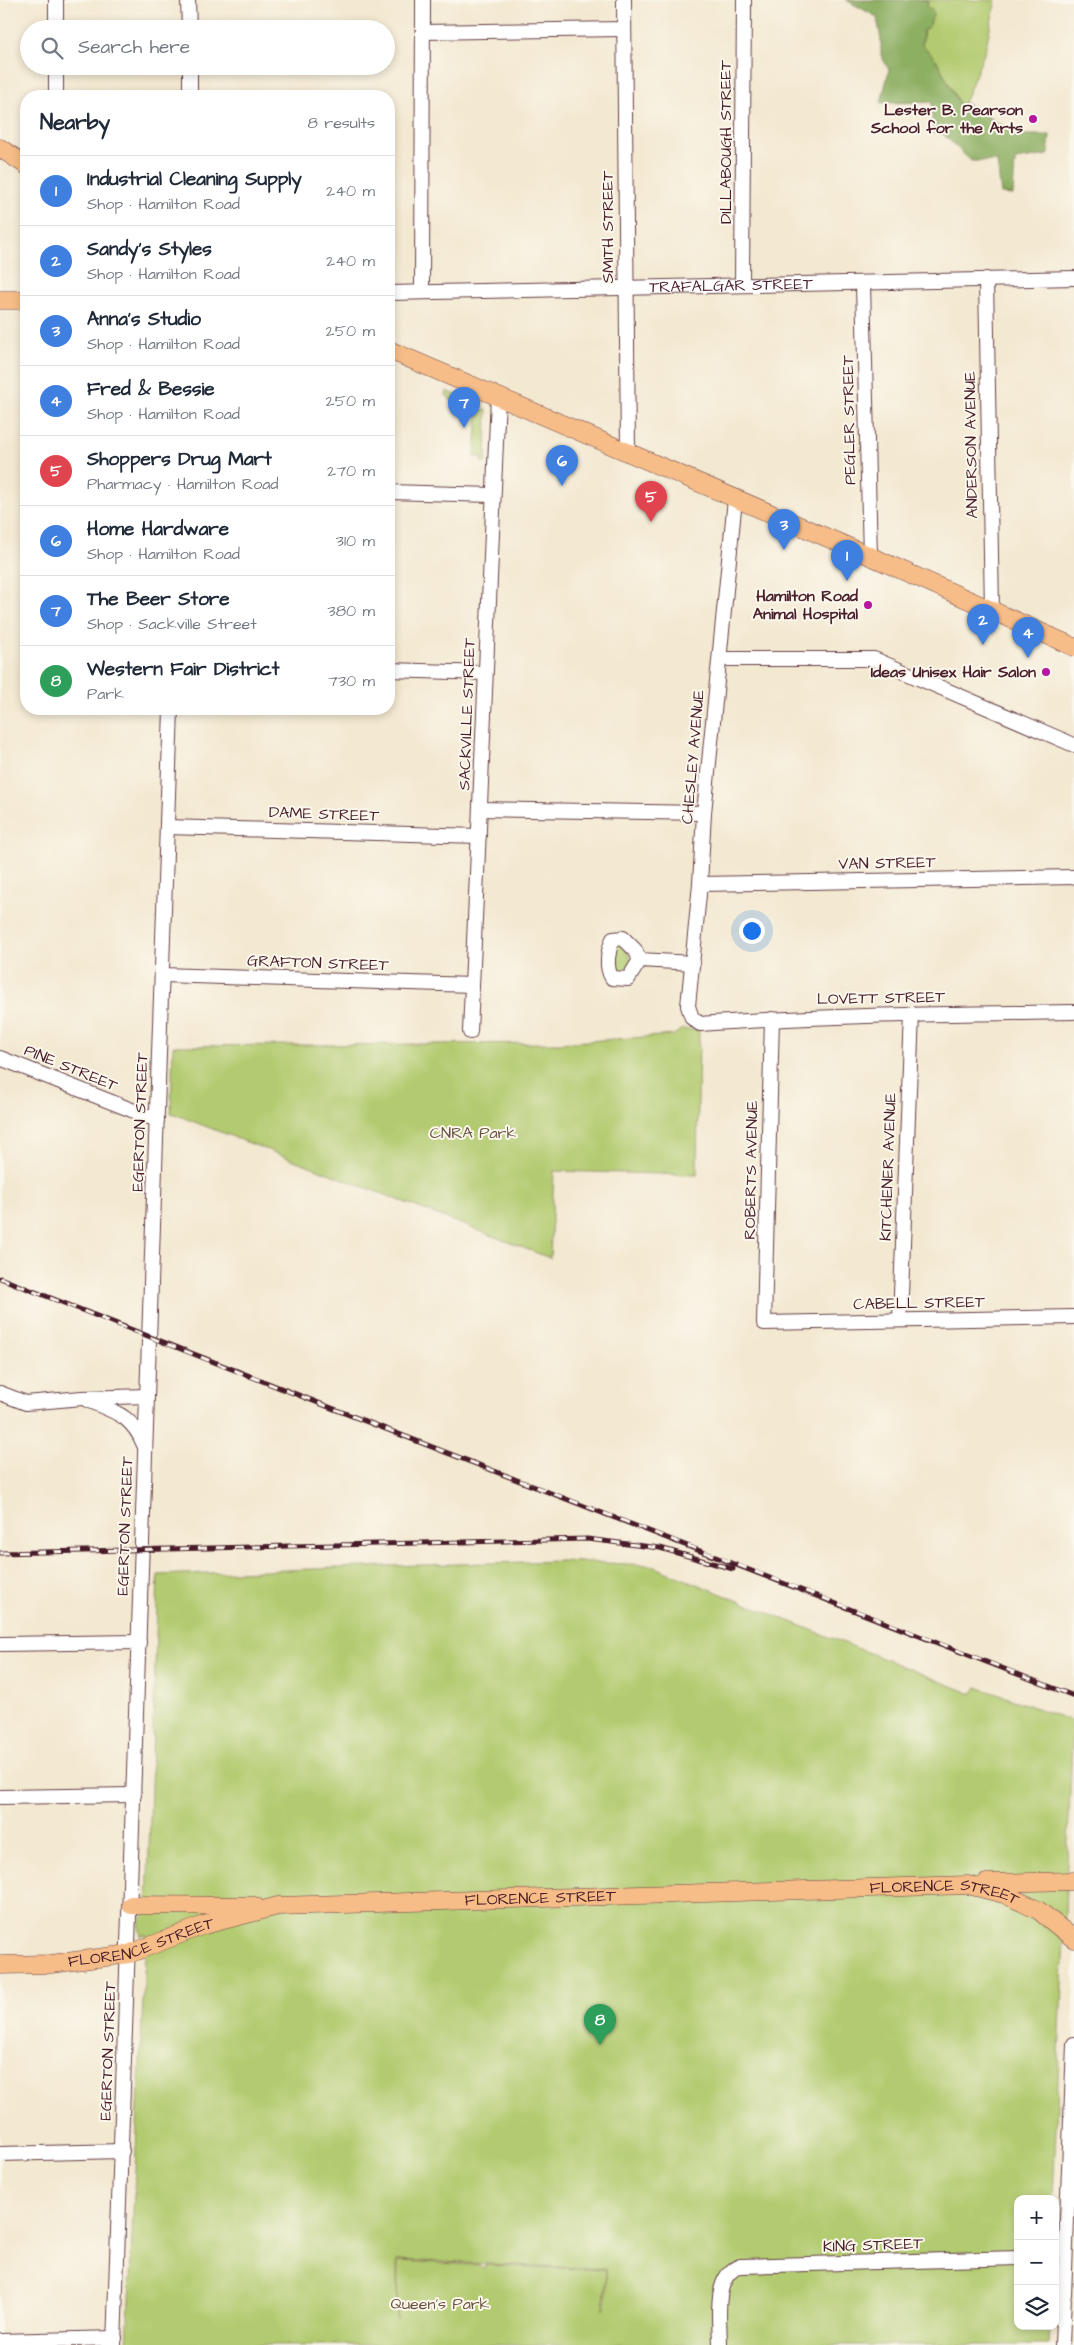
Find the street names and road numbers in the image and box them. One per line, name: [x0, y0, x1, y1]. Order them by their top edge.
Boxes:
street label: DILLABOUGH STREET: [715, 60, 737, 224]
street label: SMITH STREET: [597, 171, 619, 283]
street label: TRAFALGAR STREET: [649, 273, 813, 298]
street label: PEGLER STREET: [837, 355, 861, 485]
street label: ANDERSON AVENUE: [959, 371, 983, 519]
street label: SACKVILLE STREET: [453, 637, 481, 791]
street label: CHESLEY AVENUE: [676, 689, 710, 825]
street label: DAME STREET: [269, 801, 380, 827]
street label: VAN STREET: [838, 851, 936, 875]
street label: GRAFTON STREET: [247, 950, 389, 976]
street label: LOVETT STREET: [817, 986, 945, 1010]
street label: PINE STREET: [21, 1039, 121, 1097]
street label: EGERTON STREET: [127, 1052, 153, 1192]
street label: KITCHENER AVENUE: [874, 1092, 902, 1241]
street label: ROBERTS AVENUE: [739, 1100, 763, 1240]
street label: CABELL STREET: [853, 1291, 985, 1315]
street label: EGERTON STREET: [112, 1456, 138, 1596]
street label: FLORENCE STREET: [869, 1874, 1023, 1911]
street label: FLORENCE STREET: [464, 1885, 617, 1911]
street label: FLORENCE STREET: [67, 1912, 216, 1973]
street label: EGERTON STREET: [95, 1981, 121, 2121]
street label: KING STREET: [823, 2232, 923, 2258]

